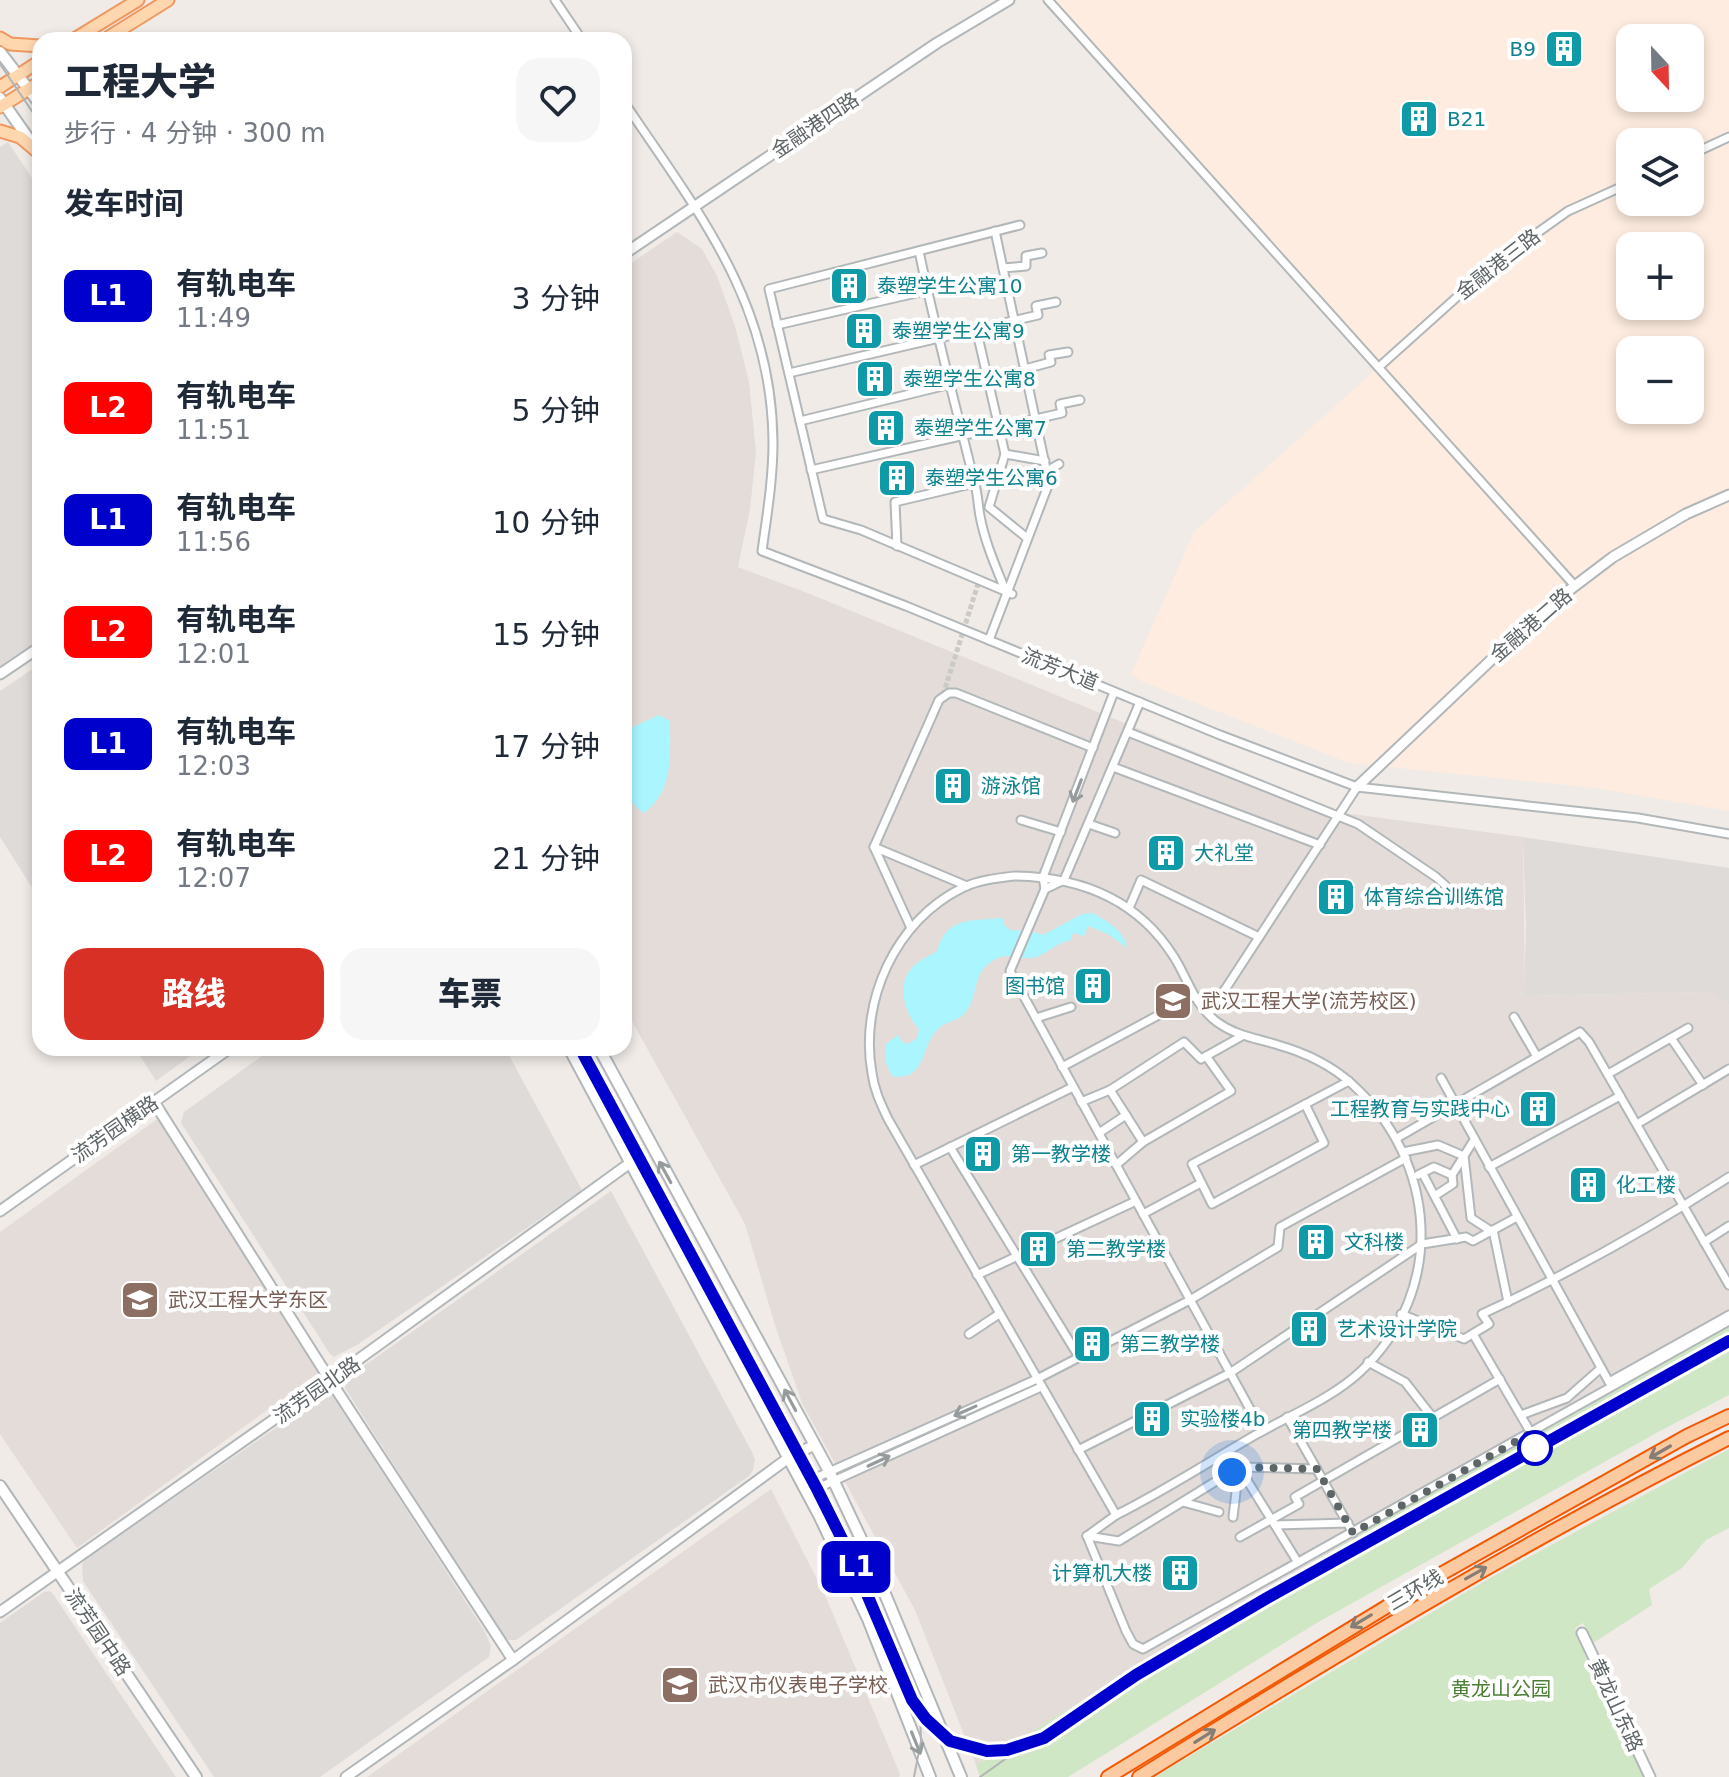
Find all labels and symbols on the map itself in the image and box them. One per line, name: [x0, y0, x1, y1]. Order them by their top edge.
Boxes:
north arrow: [1616, 24, 1704, 112]
building icon: B9: [1543, 28, 1585, 70]
place label: B9: [1510, 37, 1536, 61]
street label: 金融港四路: [767, 87, 863, 163]
building icon: B21: [1398, 98, 1440, 140]
place label: B21: [1447, 107, 1486, 131]
street label: 金融港三路: [1451, 224, 1545, 304]
building icon: 泰塑学生公寓10: [828, 265, 870, 307]
place label: 泰塑学生公寓10: [877, 274, 1022, 298]
building icon: 泰塑学生公寓9: [843, 310, 885, 352]
place label: 泰塑学生公寓9: [892, 319, 1025, 343]
building icon: 泰塑学生公寓8: [854, 358, 896, 400]
place label: 泰塑学生公寓8: [903, 367, 1036, 391]
building icon: 泰塑学生公寓7: [865, 407, 907, 449]
place label: 泰塑学生公寓7: [914, 416, 1047, 440]
building icon: 泰塑学生公寓6: [876, 457, 918, 499]
place label: 泰塑学生公寓6: [925, 466, 1058, 490]
street label: 金融港二路: [1485, 583, 1577, 667]
street label: 流芳大道: [1018, 643, 1102, 695]
building icon: 游泳馆: [932, 765, 974, 807]
place label: 游泳馆: [981, 774, 1041, 798]
one-way arrow: [1069, 778, 1083, 803]
building icon: 大礼堂: [1145, 832, 1187, 874]
place label: 大礼堂: [1194, 841, 1254, 865]
building icon: 体育综合训练馆: [1315, 876, 1357, 918]
place label: 体育综合训练馆: [1364, 885, 1504, 909]
building icon: 图书馆: [1072, 965, 1114, 1007]
place label: 图书馆: [1005, 974, 1065, 998]
school or university icon: 武汉工程大学(流芳校区): [1152, 980, 1194, 1022]
place label: 武汉工程大学(流芳校区): [1201, 989, 1417, 1013]
building icon: 工程教育与实践中心: [1517, 1088, 1559, 1130]
street label: 流芳园横路: [67, 1090, 163, 1168]
place label: 工程教育与实践中心: [1330, 1097, 1510, 1121]
building icon: 第一教学楼: [962, 1133, 1004, 1175]
place label: 第一教学楼: [1011, 1142, 1111, 1166]
one-way arrow: [657, 1161, 673, 1184]
building icon: 化工楼: [1567, 1164, 1609, 1206]
place label: 化工楼: [1616, 1173, 1676, 1197]
building icon: 文科楼: [1295, 1221, 1337, 1263]
building icon: 第二教学楼: [1017, 1228, 1059, 1270]
place label: 文科楼: [1344, 1230, 1404, 1254]
place label: 第二教学楼: [1066, 1237, 1166, 1261]
school or university icon: 武汉工程大学东区: [119, 1279, 161, 1321]
place label: 武汉工程大学东区: [168, 1288, 328, 1312]
building icon: 艺术设计学院: [1288, 1308, 1330, 1350]
place label: 艺术设计学院: [1337, 1317, 1457, 1341]
building icon: 第三教学楼: [1071, 1323, 1113, 1365]
place label: 第三教学楼: [1120, 1332, 1220, 1356]
street label: 流芳园北路: [269, 1351, 365, 1429]
one-way arrow: [781, 1389, 797, 1413]
building icon: 实验楼4b: [1131, 1398, 1173, 1440]
one-way arrow: [954, 1404, 978, 1419]
place label: 实验楼4b: [1180, 1407, 1265, 1431]
building icon: 第四教学楼: [1399, 1409, 1441, 1451]
place label: 第四教学楼: [1292, 1418, 1392, 1442]
unlabelled marker: [1518, 1431, 1552, 1465]
one-way arrow: [1649, 1444, 1672, 1460]
your location: [1212, 1452, 1252, 1492]
one-way arrow: [866, 1453, 890, 1468]
line badge: L1: [820, 1541, 892, 1593]
building icon: 计算机大楼: [1159, 1552, 1201, 1594]
place label: 计算机大楼: [1052, 1561, 1152, 1585]
one-way arrow: [1464, 1564, 1487, 1580]
street label: 三环线: [1383, 1565, 1447, 1615]
street label: 流芳园中路: [60, 1584, 136, 1680]
one-way arrow: [1350, 1614, 1373, 1630]
street label: 黄龙山东路: [1584, 1655, 1648, 1755]
school or university icon: 武汉市仪表电子学校: [659, 1664, 701, 1706]
place label: 武汉市仪表电子学校: [708, 1673, 888, 1697]
park label: 黄龙山公园: [1451, 1677, 1551, 1701]
one-way arrow: [1193, 1727, 1216, 1743]
one-way arrow: [910, 1730, 924, 1755]

